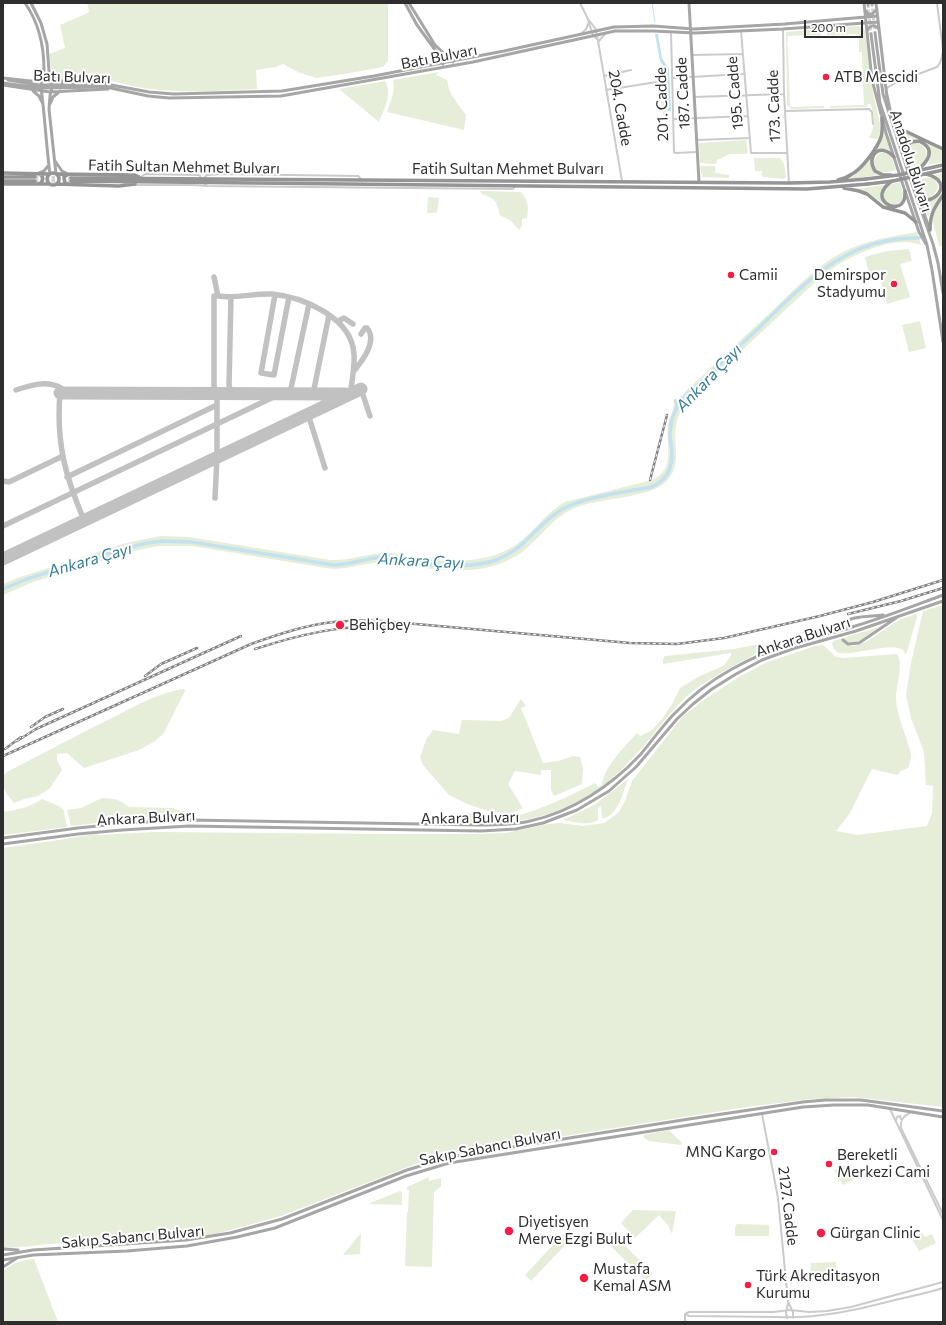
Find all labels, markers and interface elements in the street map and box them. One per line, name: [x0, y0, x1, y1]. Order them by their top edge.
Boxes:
scale bar: [806, 12, 865, 38]
text: 200 m: [811, 20, 846, 34]
street label: Batı Bulvarı: [399, 41, 479, 73]
street label: 195. Cadde: [723, 56, 747, 130]
street label: 187. Cadde: [672, 57, 694, 129]
street label: Batı Bulvarı: [33, 67, 111, 87]
street label: 201. Cadde: [652, 67, 672, 141]
place label: ATB Mescidi: [834, 68, 918, 86]
street label: 204. Cadde: [604, 69, 636, 147]
street label: 173. Cadde: [764, 70, 784, 142]
marker: ATB Mescidi: [821, 72, 831, 82]
street label: Anadolu Bulvarı: [886, 108, 936, 214]
street label: Fatih Sultan Mehmet Bulvarı: [88, 156, 280, 178]
street label: Fatih Sultan Mehmet Bulvarı: [412, 160, 604, 178]
place label: Camii: [739, 266, 778, 284]
place label: Demirspor Stadyumu: [814, 266, 886, 301]
marker: Camii: [726, 270, 736, 280]
marker: Demirspor Stadyumu: [889, 279, 899, 289]
water label: Ankara Çayı: [672, 340, 746, 416]
water label: Ankara Çayı: [46, 539, 134, 581]
water label: Ankara Çayı: [377, 549, 465, 573]
street label: Ankara Bulvarı: [753, 613, 853, 661]
place label: Behiçbey: [349, 616, 411, 634]
marker: Behiçbey: [334, 619, 346, 631]
street label: Ankara Bulvarı: [96, 806, 196, 830]
street label: Ankara Bulvarı: [421, 808, 519, 828]
street label: Sakıp Sabancı Bulvarı: [418, 1124, 562, 1170]
place label: MNG Kargo: [686, 1143, 766, 1161]
place label: Bereketli Merkezi Cami: [837, 1146, 930, 1181]
marker: MNG Kargo: [769, 1147, 779, 1157]
marker: Bereketli Merkezi Cami: [824, 1159, 834, 1169]
street label: 2127. Cadde: [774, 1165, 802, 1247]
place label: Diyetisyen Merve Ezgi Bulut: [518, 1213, 632, 1248]
street label: Sakıp Sabancı Bulvarı: [61, 1222, 205, 1252]
place label: Gürgan Clinic: [830, 1224, 921, 1242]
marker: Diyetisyen Merve Ezgi Bulut: [503, 1225, 515, 1237]
marker: Gürgan Clinic: [815, 1227, 827, 1239]
place label: Mustafa Kemal ASM: [593, 1260, 672, 1295]
place label: Türk Akreditasyon Kurumu: [756, 1267, 880, 1302]
marker: Mustafa Kemal ASM: [578, 1272, 590, 1284]
marker: Türk Akreditasyon Kurumu: [743, 1280, 753, 1290]

